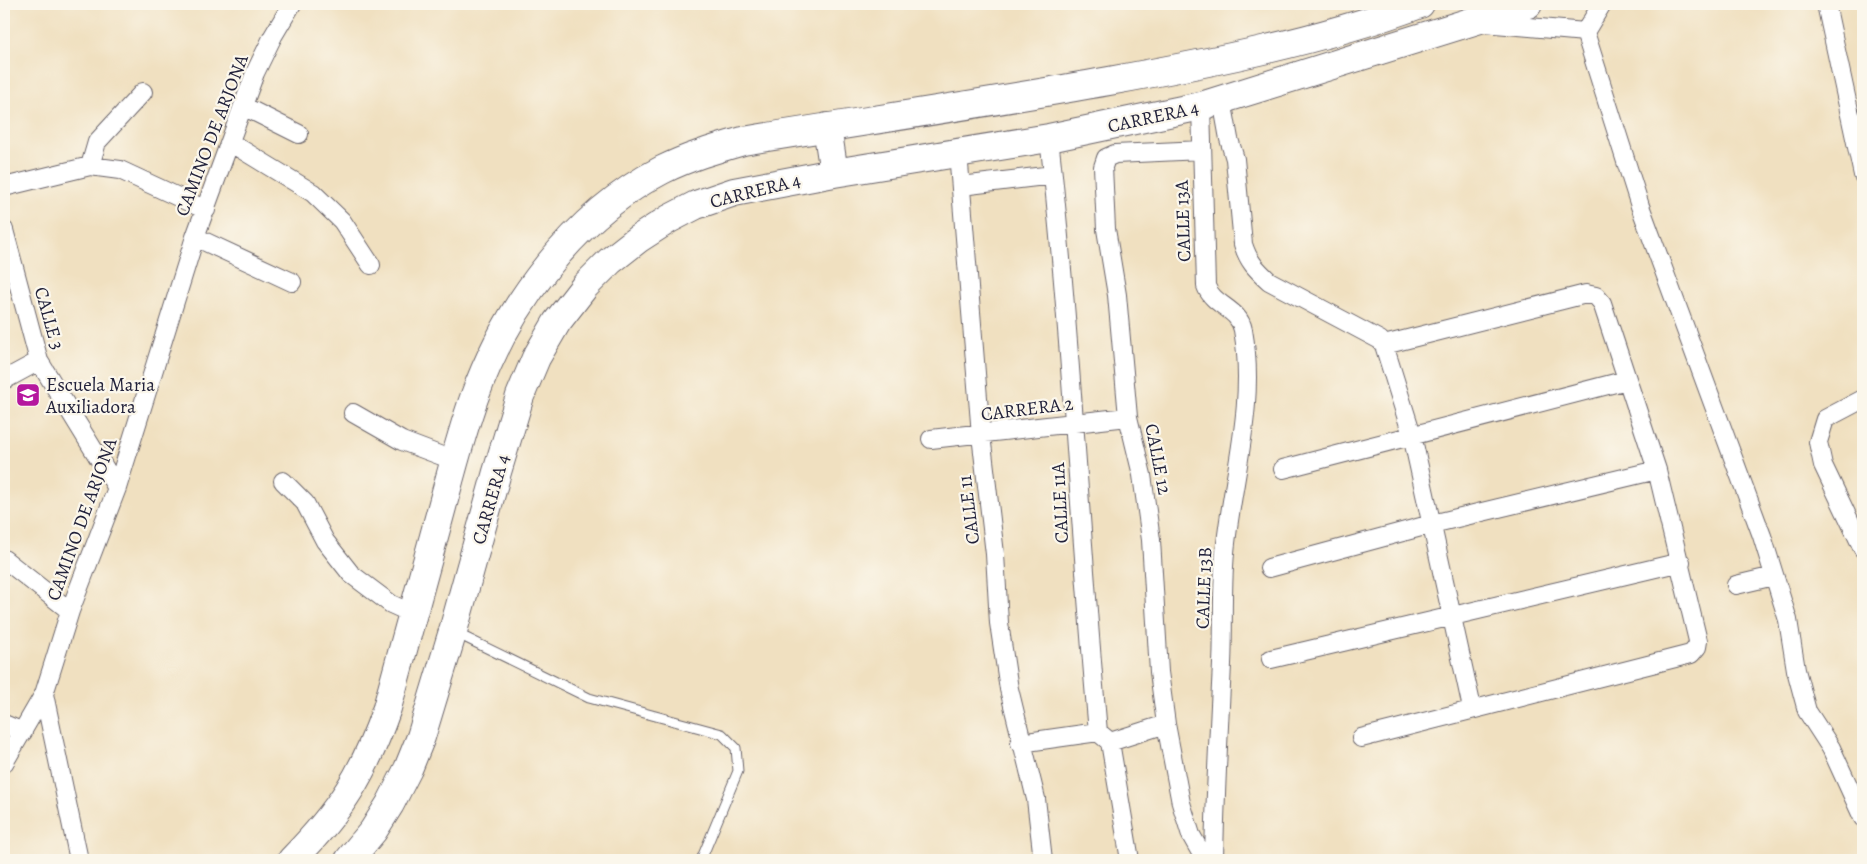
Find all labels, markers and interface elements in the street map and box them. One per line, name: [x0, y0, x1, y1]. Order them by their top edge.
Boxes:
street label: CAMINO DE ARJONA: [169, 50, 255, 220]
street label: CARRERA 4: [1105, 95, 1202, 139]
street label: CARRERA 4: [707, 167, 804, 215]
street label: CALLE 13A: [1169, 179, 1197, 262]
street label: CALLE 3: [28, 284, 70, 353]
place label: Escuela Maria Auxiliadora: [45, 372, 155, 420]
school or university icon: Escuela Maria Auxiliadora: [15, 382, 41, 408]
street label: CARRERA 2: [979, 390, 1075, 428]
street label: CALLE 12: [1138, 421, 1178, 497]
street label: CAMINO DE ARJONA: [40, 433, 124, 604]
street label: CARRERA 4: [466, 451, 516, 547]
street label: CALLE 11A: [1045, 461, 1075, 544]
street label: CALLE 11: [952, 473, 986, 546]
street label: CALLE 13B: [1190, 546, 1218, 630]

